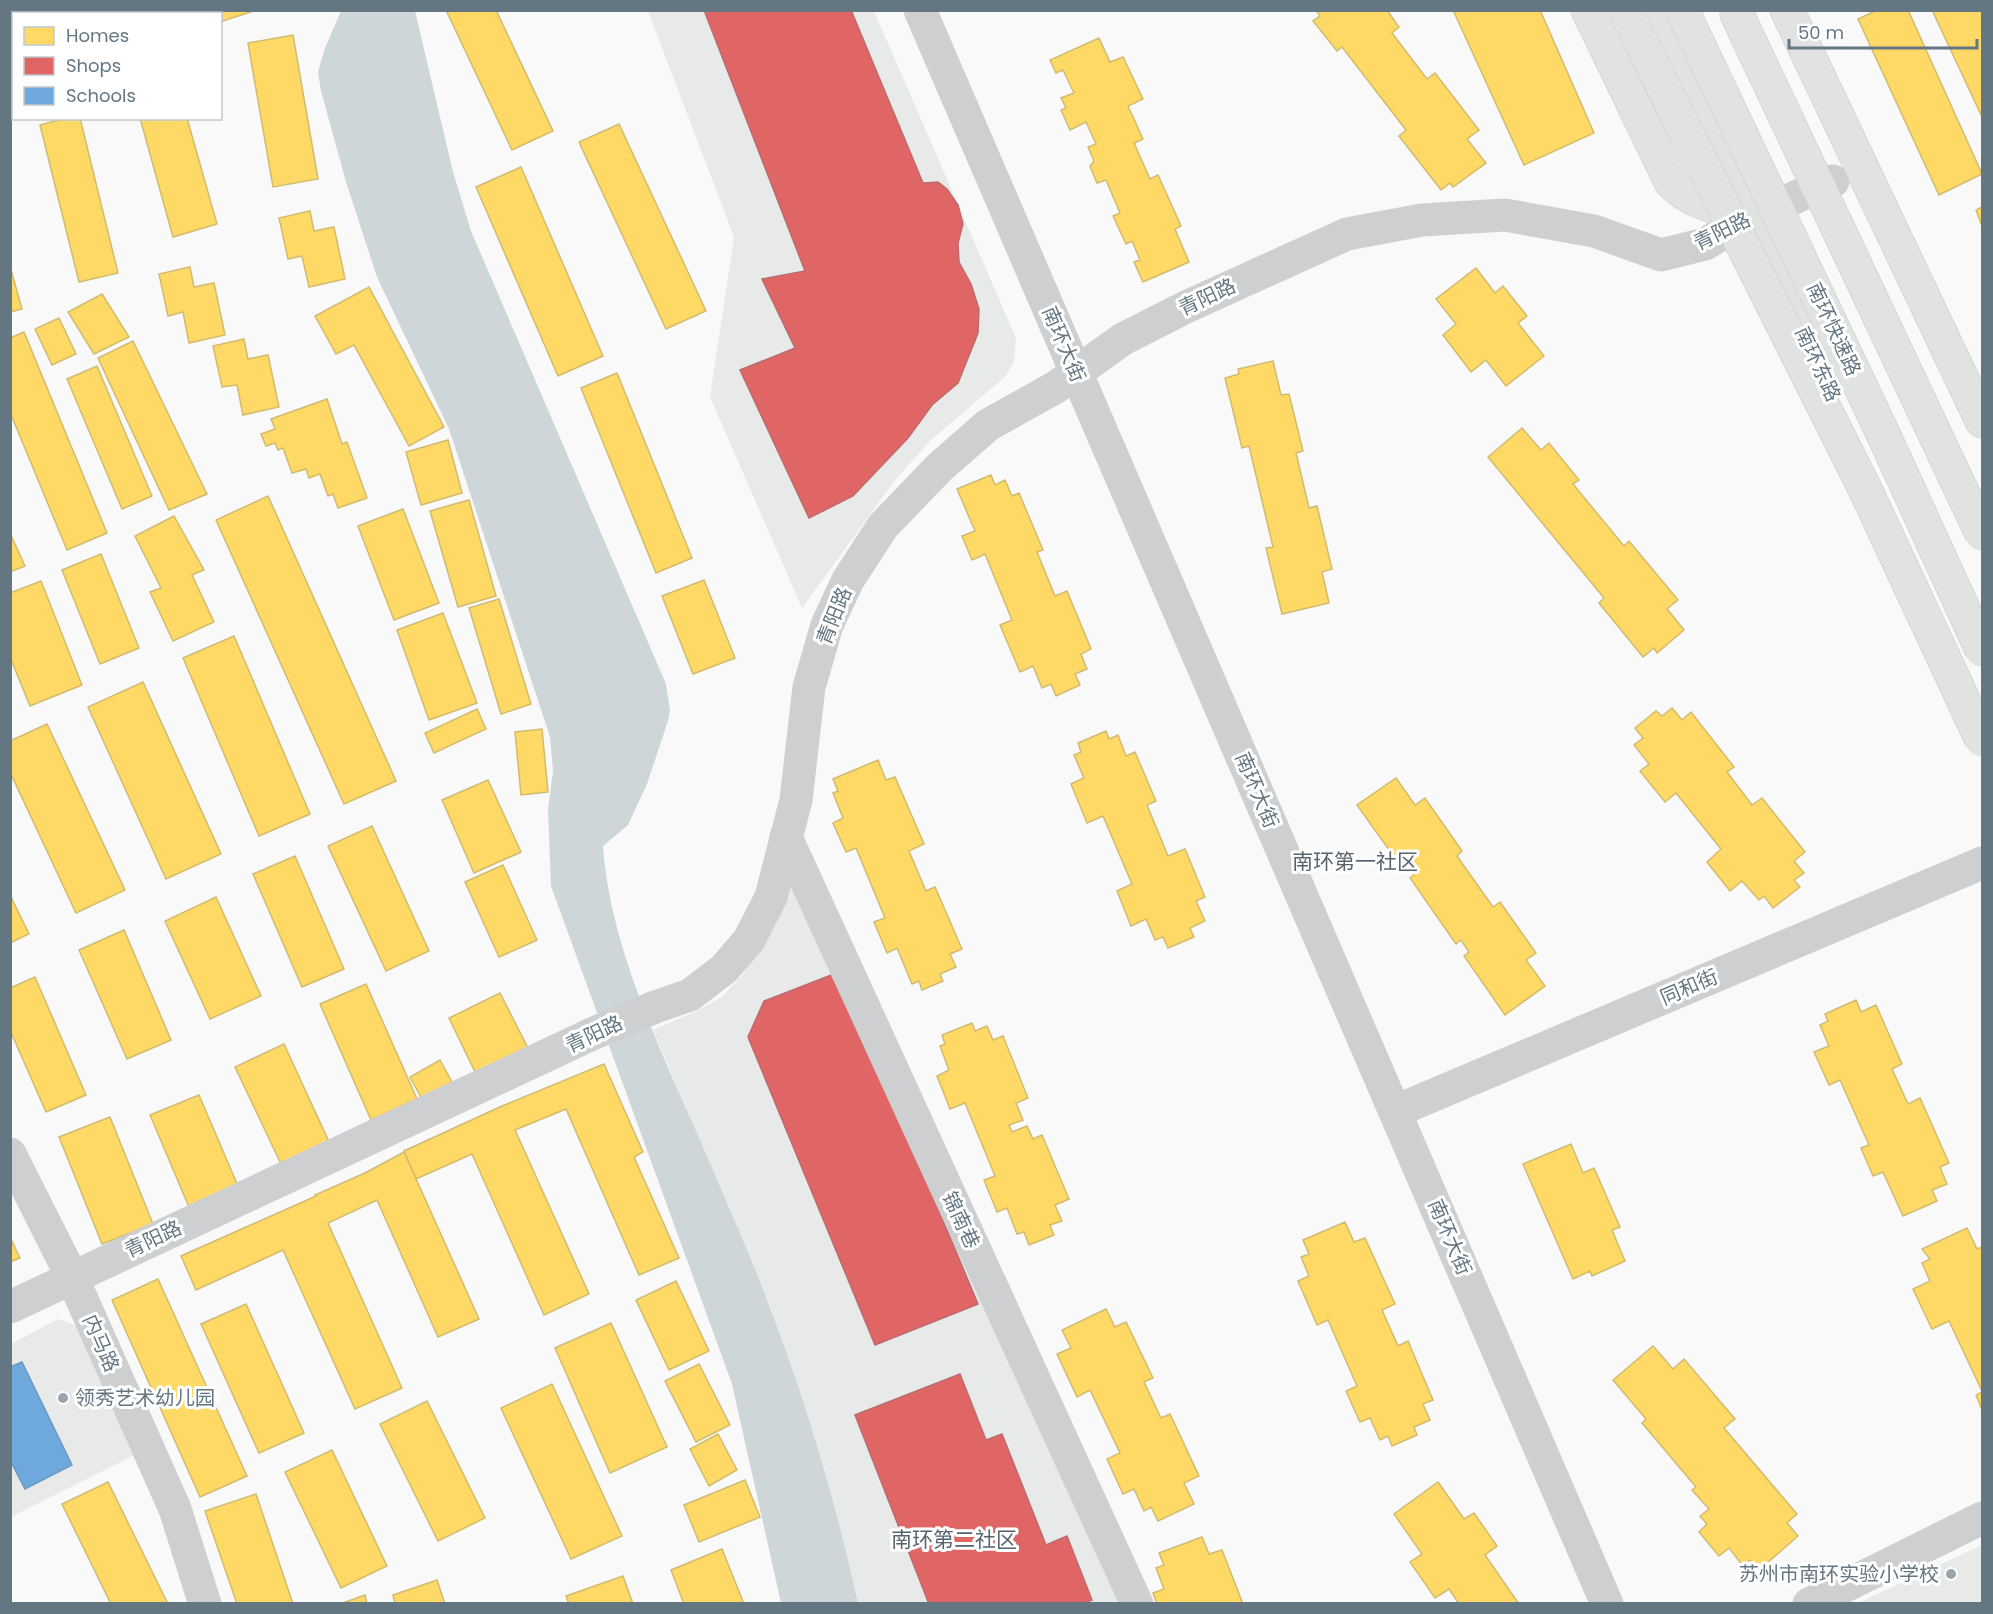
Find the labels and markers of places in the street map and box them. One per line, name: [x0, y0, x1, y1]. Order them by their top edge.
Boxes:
place label: 领秀艺术幼儿园: [75, 1384, 215, 1412]
marker: 领秀艺术幼儿园: [56, 1391, 70, 1405]
place label: 苏州市南环实验小学校: [1739, 1560, 1939, 1588]
marker: 苏州市南环实验小学校: [1944, 1567, 1958, 1581]

